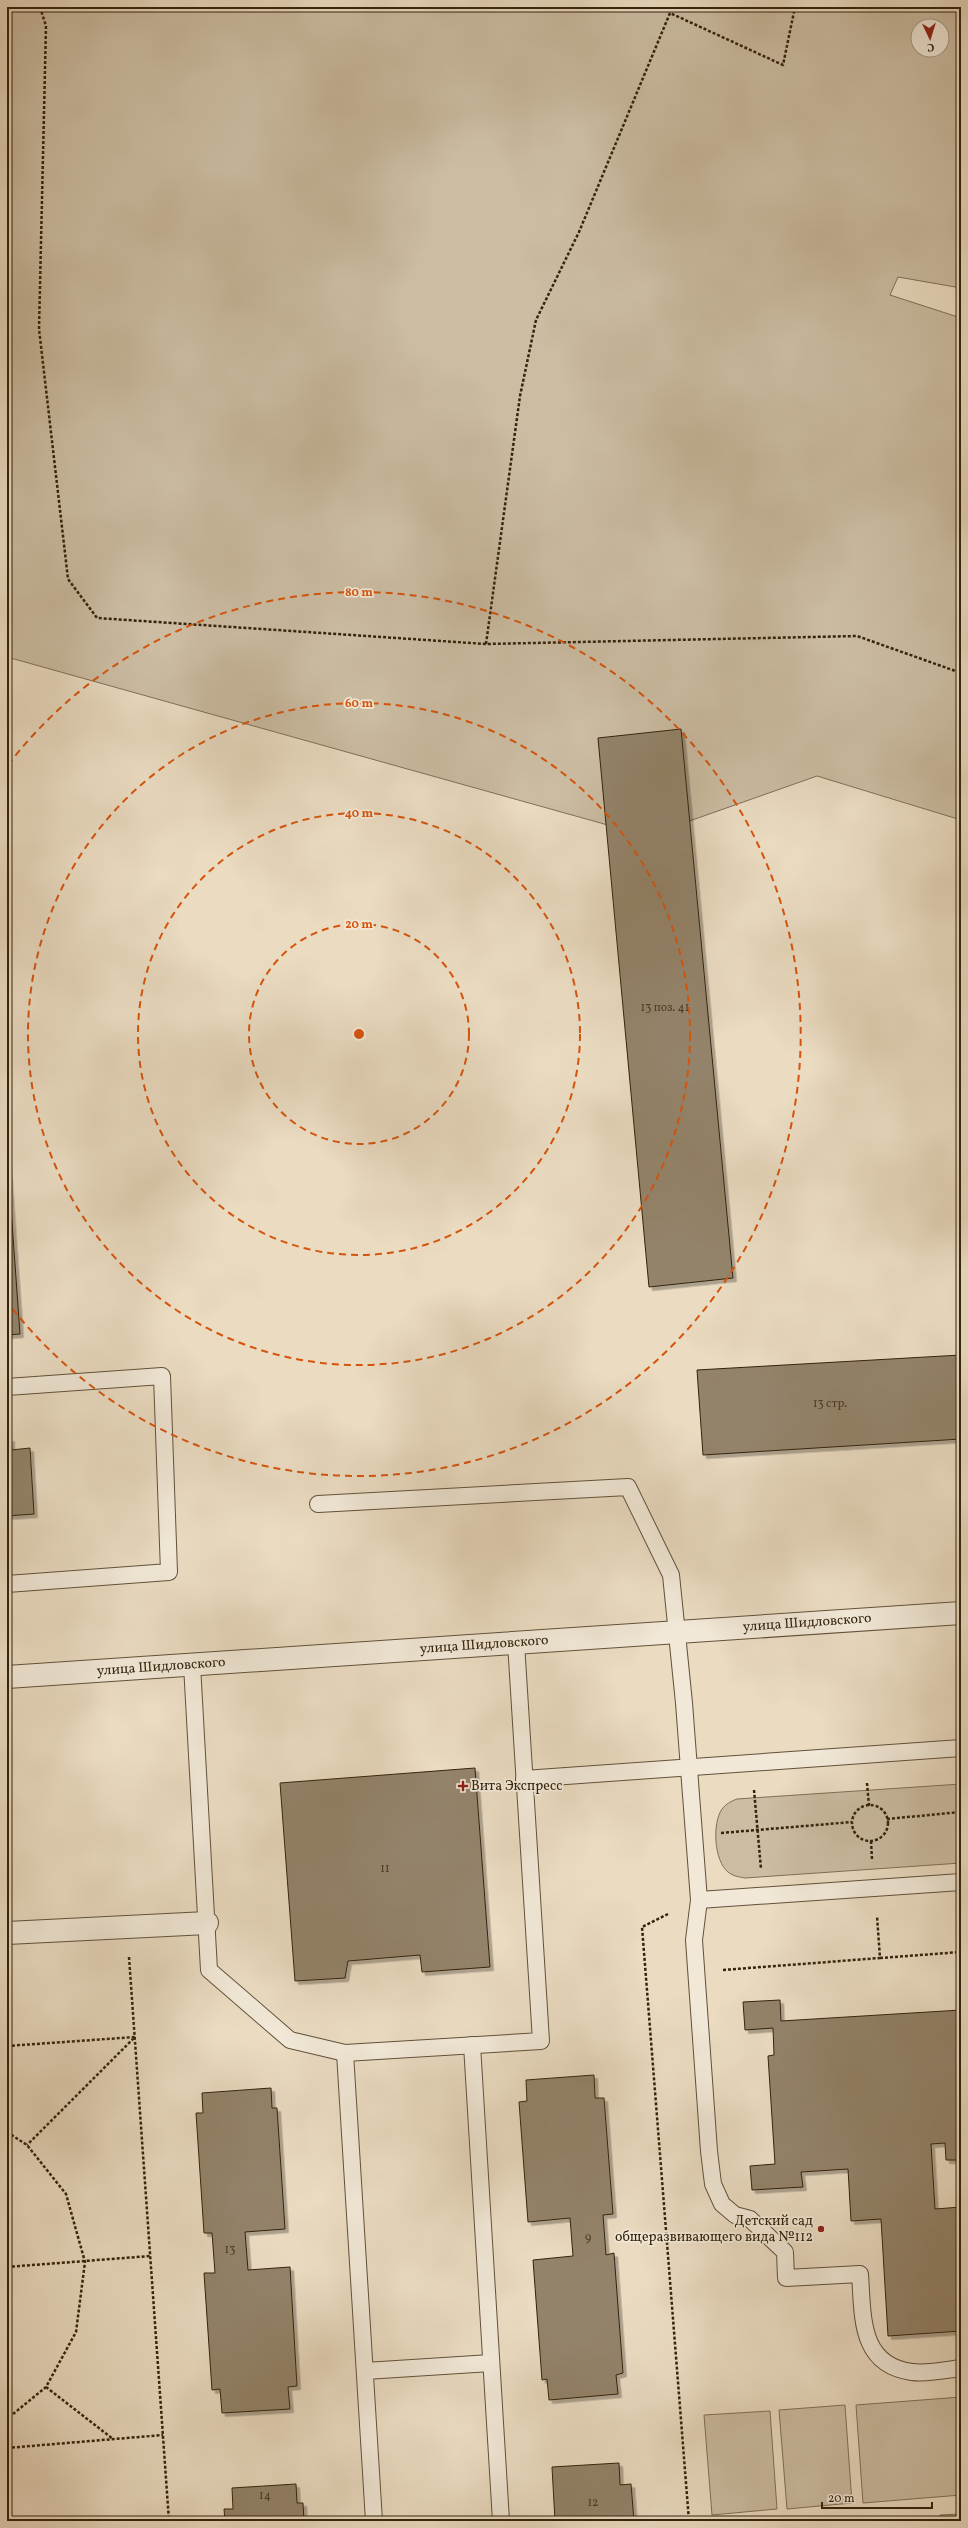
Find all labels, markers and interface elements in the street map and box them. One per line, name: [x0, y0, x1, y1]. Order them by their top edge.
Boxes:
north arrow: [910, 18, 950, 58]
text: С: [927, 39, 935, 54]
text: 80 m: [345, 585, 373, 601]
text: 60 m: [345, 696, 373, 712]
text: 40 m: [345, 806, 374, 822]
text: 20 m: [345, 917, 373, 933]
house number: 13 поз. 41: [641, 1000, 689, 1016]
centre of rings: [352, 1027, 366, 1041]
house number: 13 стр.: [813, 1396, 847, 1412]
street label: улица Шидловского: [742, 1609, 872, 1637]
street label: улица Шидловского: [419, 1631, 549, 1659]
street label: улица Шидловского: [96, 1653, 226, 1681]
place label: Вита Экспресс: [471, 1777, 562, 1796]
marker: Вита Экспресс: [458, 1781, 468, 1791]
house number: 11: [380, 1861, 390, 1877]
place label: Детский сад общеразвивающего вида №112: [615, 2212, 813, 2247]
marker: Детский сад общеразвивающего вида №112: [816, 2224, 826, 2234]
house number: 9: [585, 2230, 591, 2246]
house number: 13: [225, 2242, 235, 2258]
scale bar: [822, 2484, 932, 2510]
house number: 14: [259, 2488, 271, 2504]
text: 20 m: [828, 2491, 855, 2507]
house number: 12: [587, 2495, 599, 2511]

